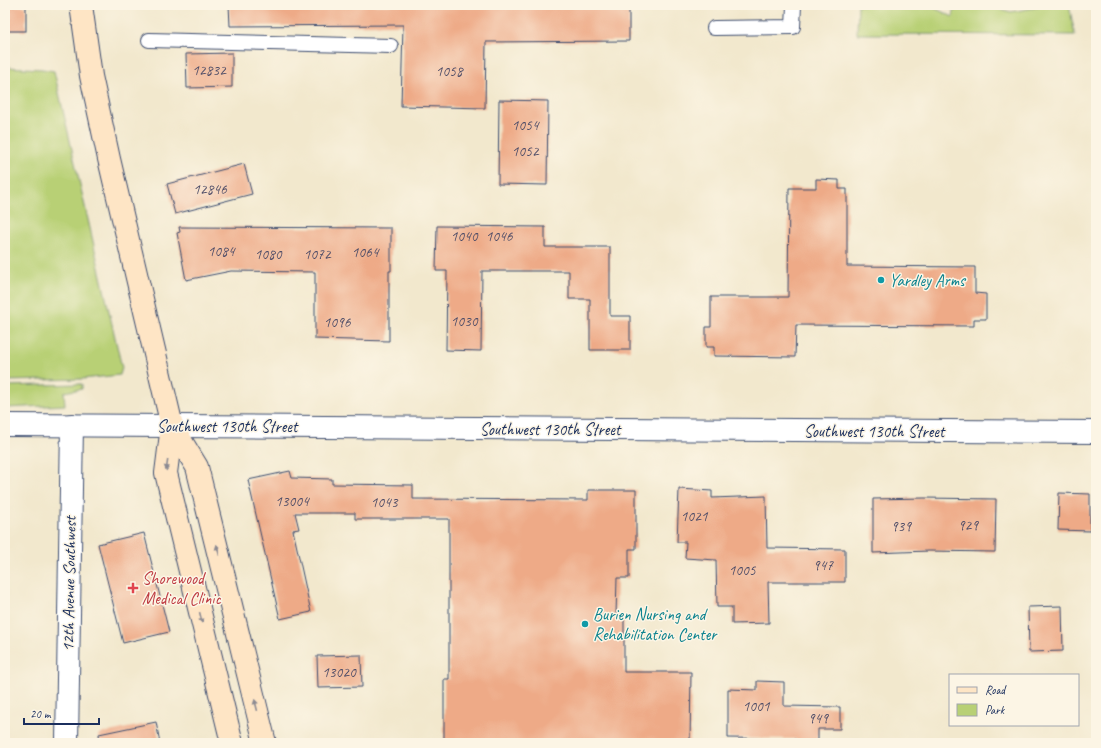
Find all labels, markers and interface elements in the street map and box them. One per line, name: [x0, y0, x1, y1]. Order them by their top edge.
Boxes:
house number: 12832: [192, 61, 227, 80]
house number: 1058: [435, 62, 464, 81]
house number: 1054: [511, 116, 540, 135]
house number: 1052: [511, 142, 540, 161]
house number: 12846: [193, 180, 228, 199]
house number: 1040: [450, 227, 479, 246]
house number: 1046: [485, 227, 514, 246]
house number: 1084: [207, 242, 236, 261]
house number: 1064: [351, 243, 380, 262]
house number: 1080: [254, 245, 283, 264]
house number: 1072: [303, 245, 332, 264]
place label: Yardley Arms: [889, 270, 967, 291]
marker: Yardley Arms: [876, 275, 886, 285]
house number: 1030: [450, 312, 479, 331]
house number: 1096: [323, 313, 352, 332]
street label: Southwest 130th Street: [157, 416, 300, 437]
street label: Southwest 130th Street: [480, 419, 623, 440]
street label: Southwest 130th Street: [804, 421, 947, 442]
one-way arrow: [164, 459, 170, 471]
house number: 13004: [275, 492, 310, 511]
house number: 1043: [370, 493, 399, 512]
house number: 1021: [680, 507, 709, 526]
street label: 12th Avenue Southwest: [57, 514, 81, 652]
house number: 929: [958, 516, 979, 535]
house number: 939: [891, 517, 912, 536]
one-way arrow: [215, 544, 221, 556]
house number: 947: [813, 556, 834, 575]
house number: 1005: [728, 561, 757, 580]
place label: Shorewood Medical Clinic: [142, 568, 222, 609]
marker: Shorewood Medical Clinic: [127, 582, 139, 594]
place label: Burien Nursing and Rehabilitation Center: [593, 604, 718, 645]
one-way arrow: [198, 613, 204, 625]
marker: Burien Nursing and Rehabilitation Center: [580, 619, 590, 629]
house number: 13020: [322, 663, 357, 682]
legend: [949, 674, 1079, 726]
text: Road: [985, 682, 1007, 698]
house number: 1001: [742, 697, 771, 716]
one-way arrow: [253, 699, 259, 711]
scale bar: [24, 700, 99, 726]
text: Park: [985, 702, 1006, 718]
text: 20 m: [30, 706, 52, 722]
house number: 949: [808, 709, 829, 728]

